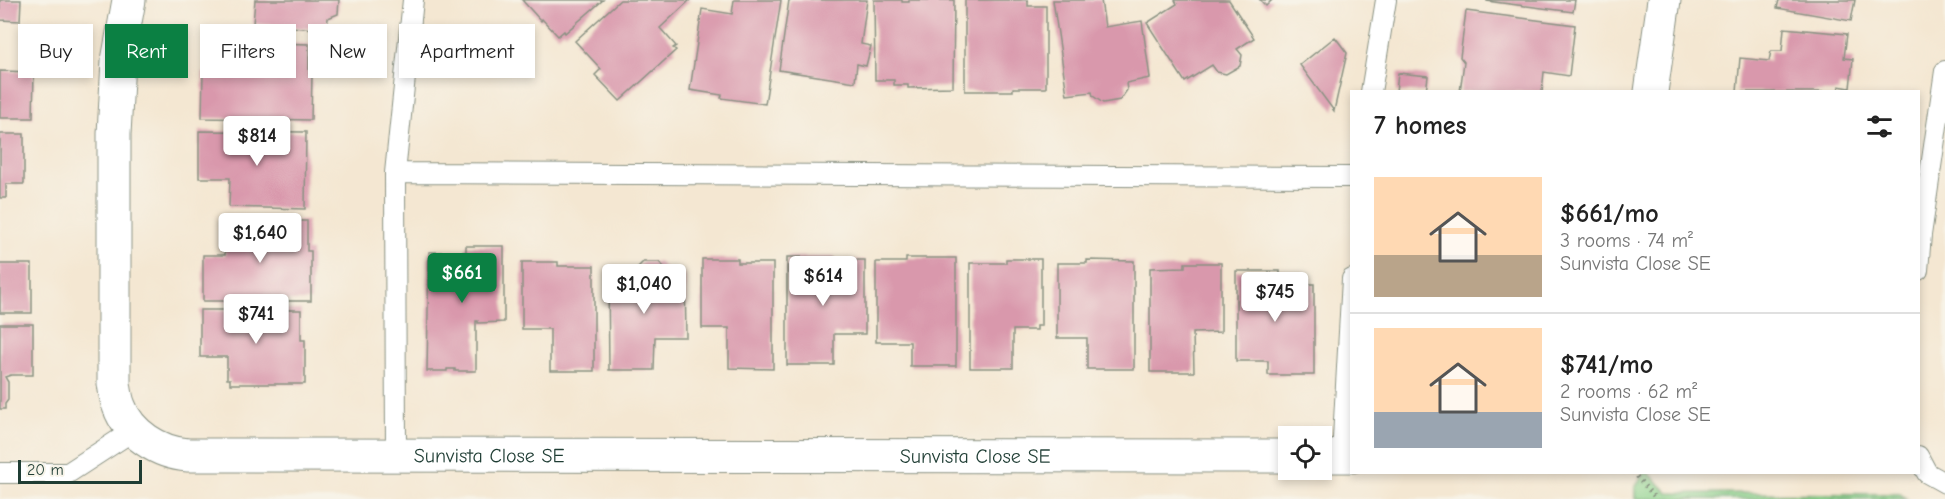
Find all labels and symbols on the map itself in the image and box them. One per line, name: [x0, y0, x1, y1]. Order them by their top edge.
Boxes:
pin: $814: [221, 116, 293, 167]
pin: $1,640: [211, 213, 309, 264]
pin: $661: [426, 253, 498, 304]
pin: $614: [787, 256, 859, 307]
pin: $1,040: [595, 264, 693, 315]
pin: $745: [1239, 272, 1311, 323]
pin: $741: [220, 294, 292, 345]
street label: Sunvista Close SE: [414, 444, 565, 467]
street label: Sunvista Close SE: [900, 444, 1051, 467]
scale bar: [18, 457, 142, 484]

